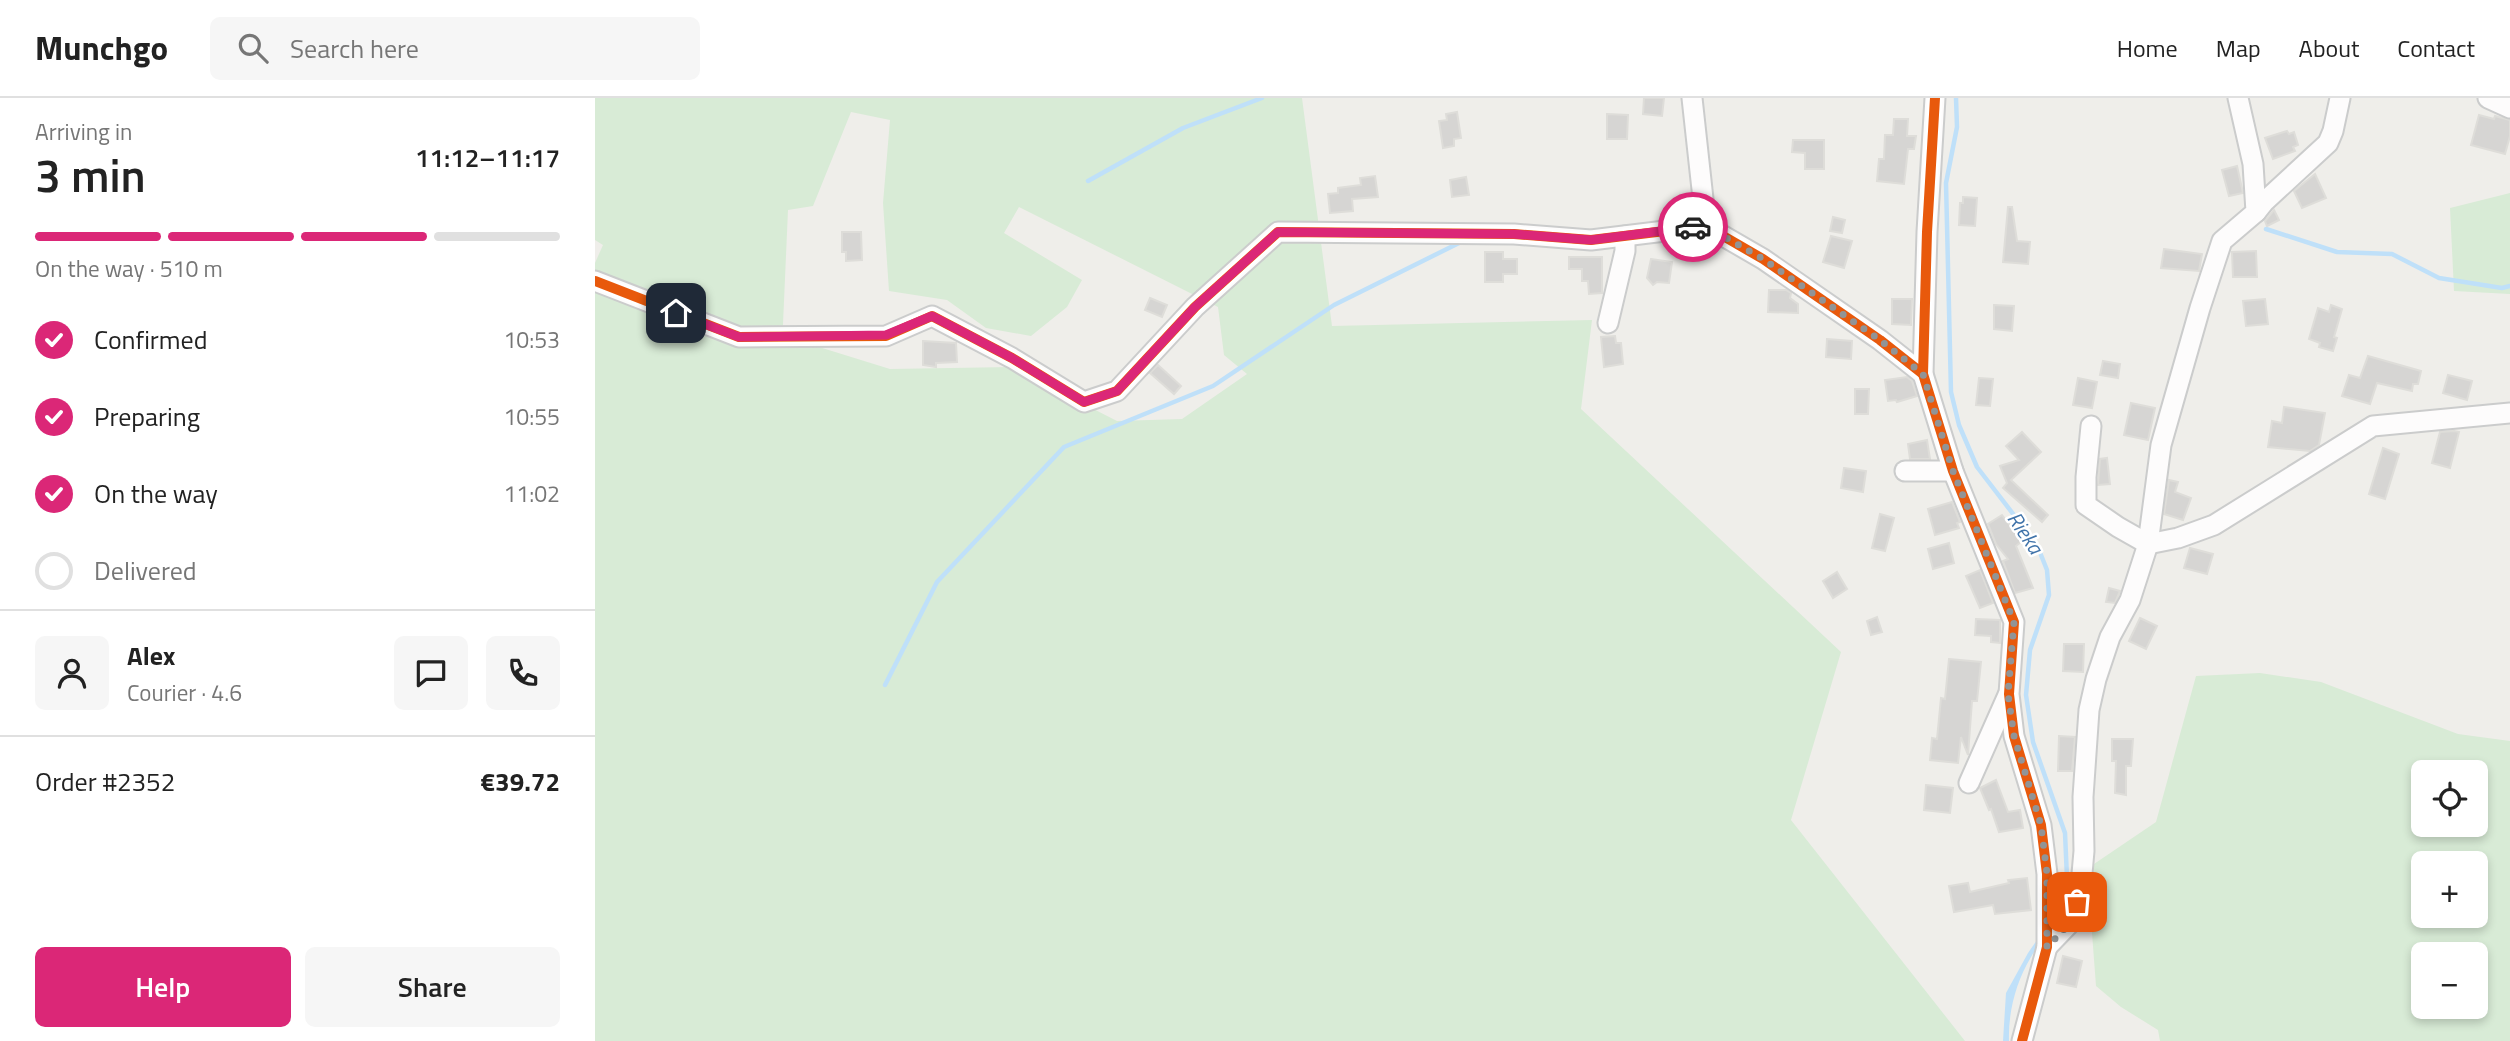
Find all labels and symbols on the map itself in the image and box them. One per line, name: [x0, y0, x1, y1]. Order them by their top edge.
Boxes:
courier: [1658, 192, 1728, 262]
pin: [646, 283, 706, 343]
water label: Rieka: [2000, 505, 2053, 561]
pin: [2047, 872, 2107, 932]

